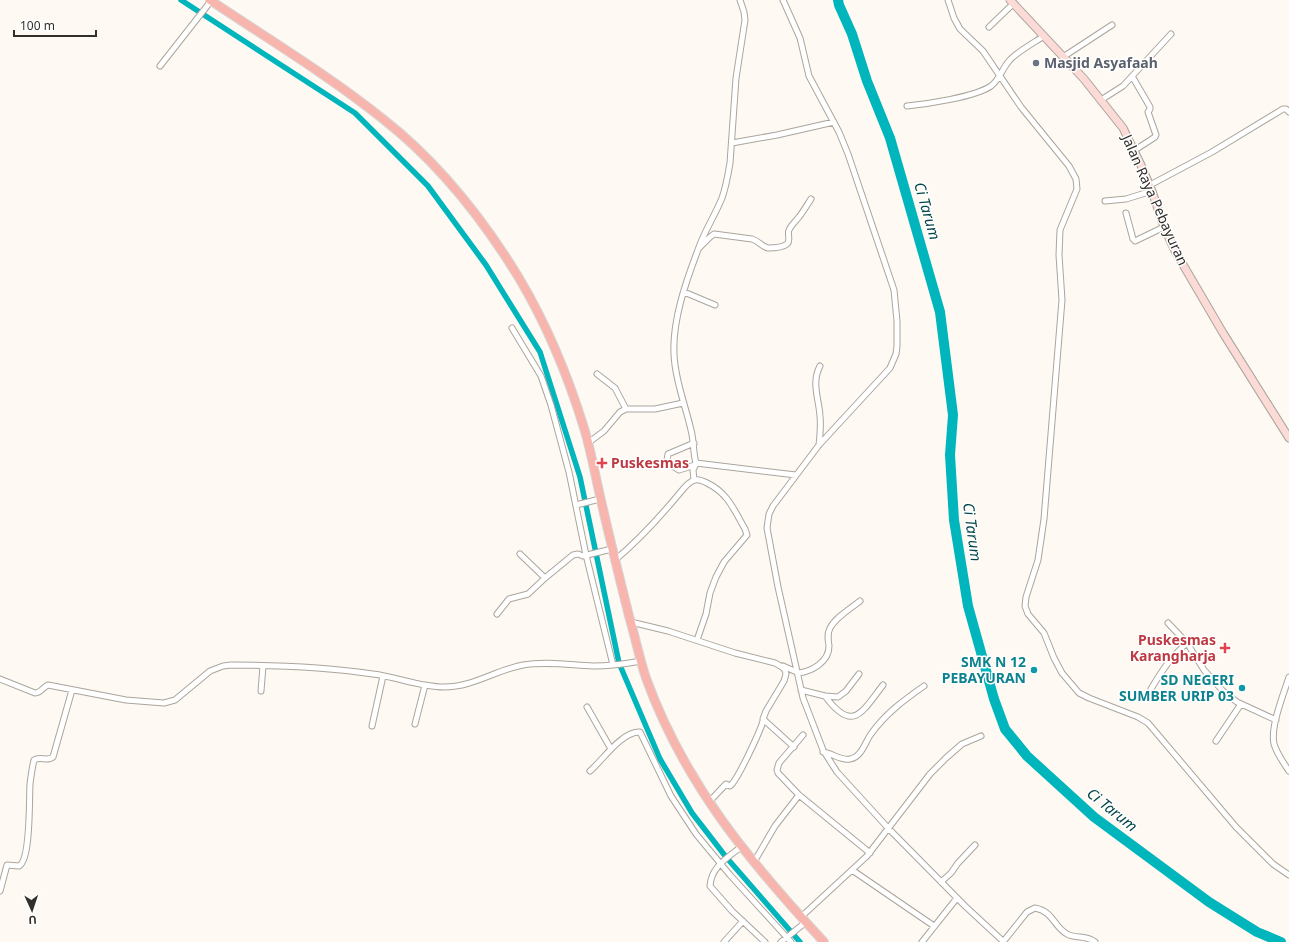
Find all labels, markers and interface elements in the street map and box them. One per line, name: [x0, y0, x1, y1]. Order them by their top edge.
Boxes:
scale bar: [14, 12, 96, 38]
text: 100 m: [20, 17, 55, 34]
place label: Masjid Asyafaah: [1044, 53, 1158, 72]
marker: Masjid Asyafaah: [1031, 58, 1041, 68]
street label: Jalan Raya Pebayuran: [1117, 130, 1193, 268]
water label: Ci Tarum: [910, 180, 946, 242]
place label: Puskesmas: [611, 453, 689, 472]
marker: Puskesmas: [596, 457, 608, 469]
water label: Ci Tarum: [959, 501, 987, 563]
place label: Puskesmas Karangharja: [1130, 630, 1216, 665]
marker: Puskesmas Karangharja: [1219, 642, 1231, 654]
place label: SMK N 12 PEBAYURAN: [942, 652, 1026, 687]
marker: SMK N 12 PEBAYURAN: [1029, 665, 1039, 675]
place label: SD NEGERI SUMBER URIP 03: [1119, 670, 1234, 705]
marker: SD NEGERI SUMBER URIP 03: [1237, 683, 1247, 693]
water label: Ci Tarum: [1083, 783, 1142, 836]
north arrow: [12, 890, 52, 930]
text: U: [28, 913, 37, 928]

